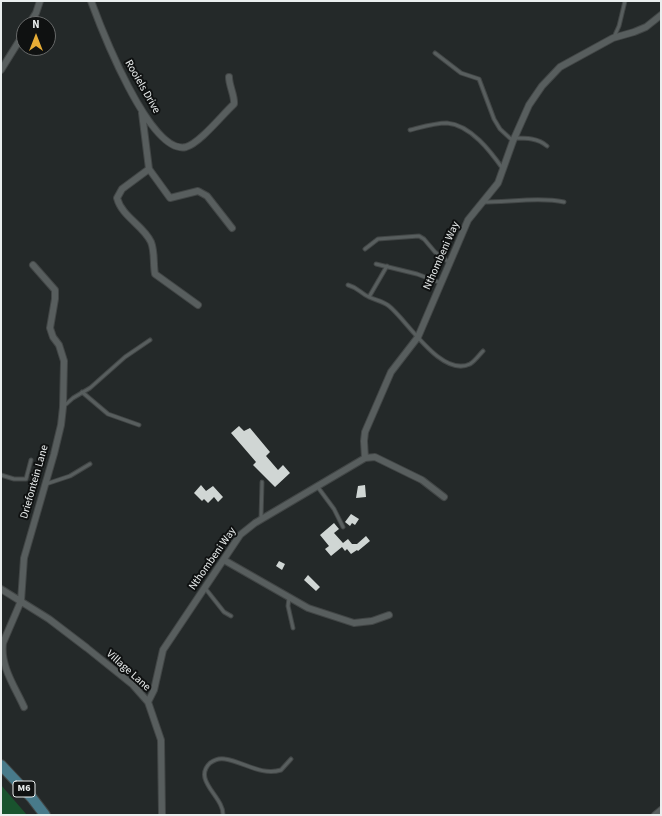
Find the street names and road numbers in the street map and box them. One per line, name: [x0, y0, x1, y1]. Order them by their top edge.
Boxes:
street label: Rooiels Drive: [121, 58, 163, 116]
street label: Nthombeni Way: [421, 220, 463, 292]
street label: Driefontein Lane: [18, 444, 52, 520]
street label: Nthombeni Way: [187, 525, 239, 593]
street label: Village Lane: [103, 648, 153, 694]
road number: M6: [13, 781, 35, 797]

